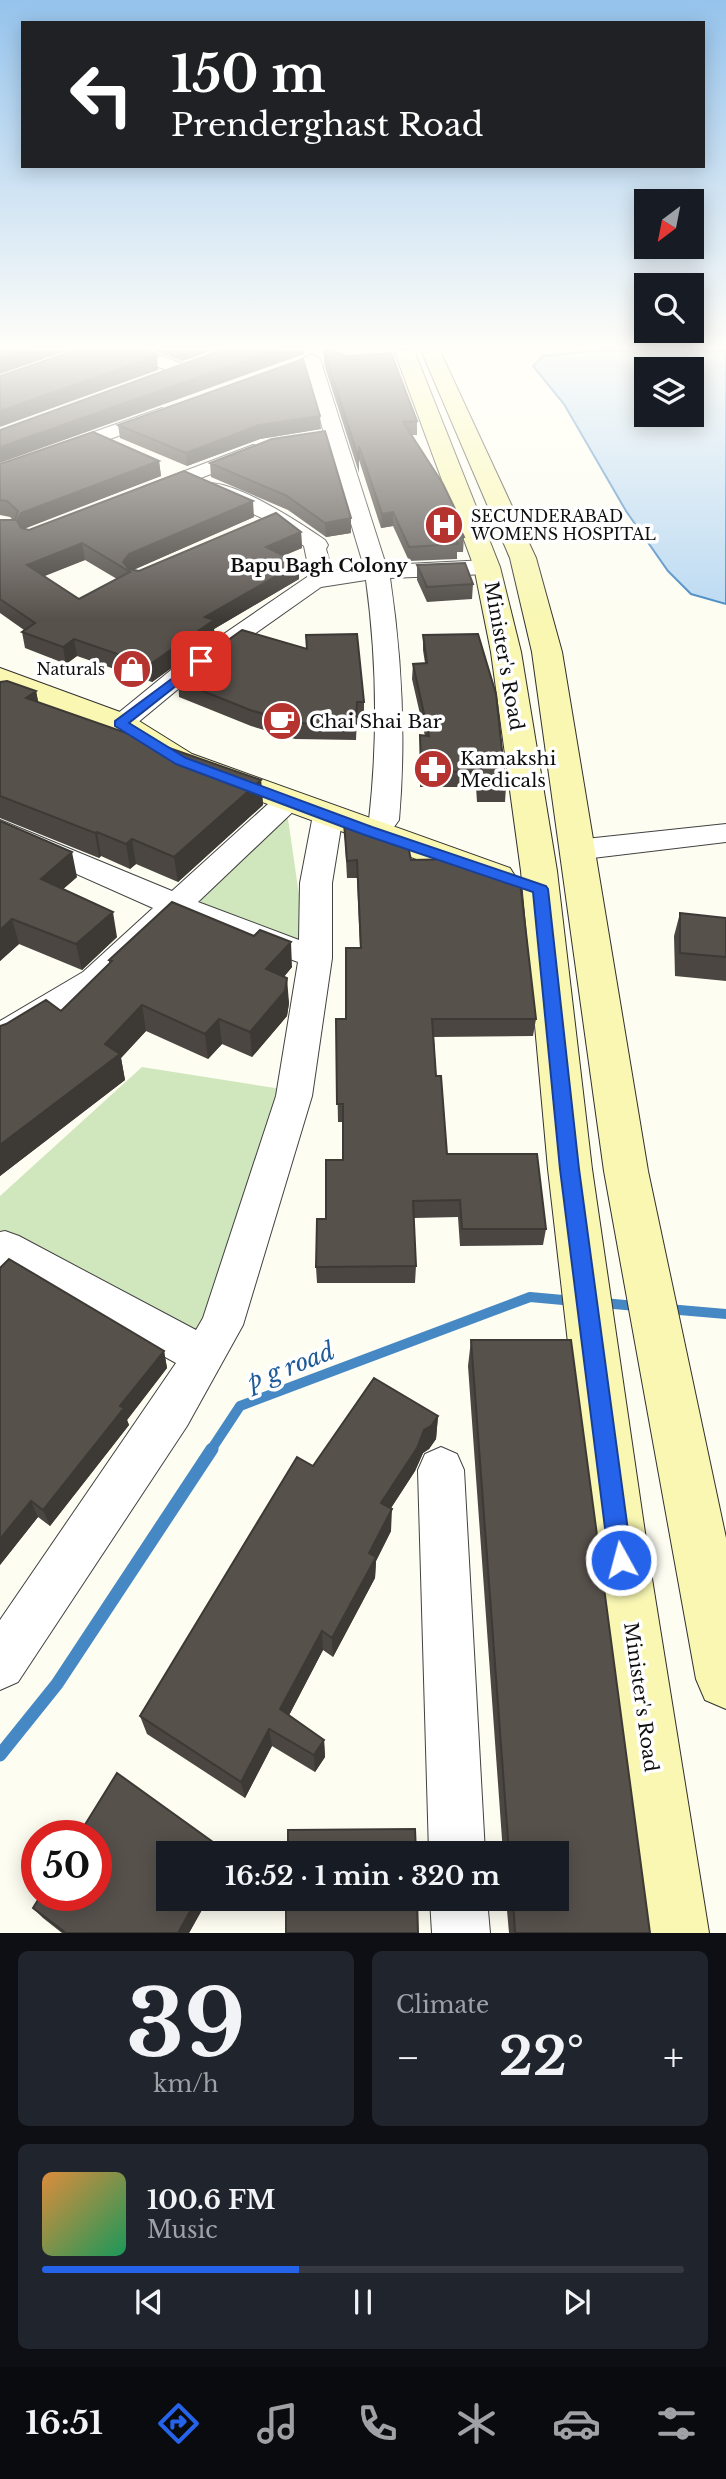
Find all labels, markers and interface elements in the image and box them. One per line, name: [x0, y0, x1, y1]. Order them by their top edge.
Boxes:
text: 150 m: [171, 44, 326, 105]
icon: left: [56, 49, 147, 140]
text: Prenderghast Road: [171, 105, 483, 145]
north arrow: [634, 189, 704, 259]
map controls: [634, 189, 704, 427]
button: search: [634, 273, 704, 343]
button: layers: [634, 357, 704, 427]
hospital icon: SECUNDERABAD WOMENS HOSPITAL: [423, 504, 465, 546]
place label: SECUNDERABAD WOMENS HOSPITAL: [470, 506, 656, 544]
district label: Bapu Bagh Colony: [230, 555, 408, 577]
street label: Minister's Road: [480, 580, 528, 733]
pin: [171, 631, 231, 691]
icon: arrive: [182, 642, 220, 680]
shop icon: Naturals: [111, 648, 153, 690]
place label: Naturals: [37, 659, 105, 679]
cafe icon: Chai Shai Bar: [261, 700, 303, 742]
place label: Chai Shai Bar: [309, 710, 442, 733]
place label: Kamakshi Medicals: [460, 747, 557, 792]
pharmacy icon: Kamakshi Medicals: [412, 748, 454, 790]
water label: p g road: [241, 1336, 339, 1397]
position arrow: [584, 1523, 658, 1597]
street label: Minister's Road: [619, 1621, 663, 1774]
speed limit sign: 50: [21, 1820, 112, 1911]
text: 16:52 · 1 min · 320 m: [225, 1860, 500, 1892]
text: 39: [126, 1968, 246, 2081]
text: Climate: [396, 1991, 489, 2019]
text: 22°: [499, 2025, 584, 2089]
text: −: [396, 2034, 420, 2081]
text: +: [663, 2034, 684, 2081]
text: km/h: [153, 2070, 219, 2098]
text: 100.6 FM: [147, 2184, 276, 2216]
text: Music: [147, 2216, 218, 2244]
icon: previous: [130, 2283, 168, 2321]
icon: pause: [344, 2283, 382, 2321]
icon: next: [558, 2283, 596, 2321]
icon: directions: [154, 2399, 203, 2448]
icon: music: [253, 2399, 302, 2448]
icon: phone: [353, 2399, 402, 2448]
icon: climate: [452, 2399, 501, 2448]
icon: car: [552, 2399, 601, 2448]
icon: filters: [652, 2399, 701, 2448]
text: 16:51: [25, 2403, 103, 2443]

